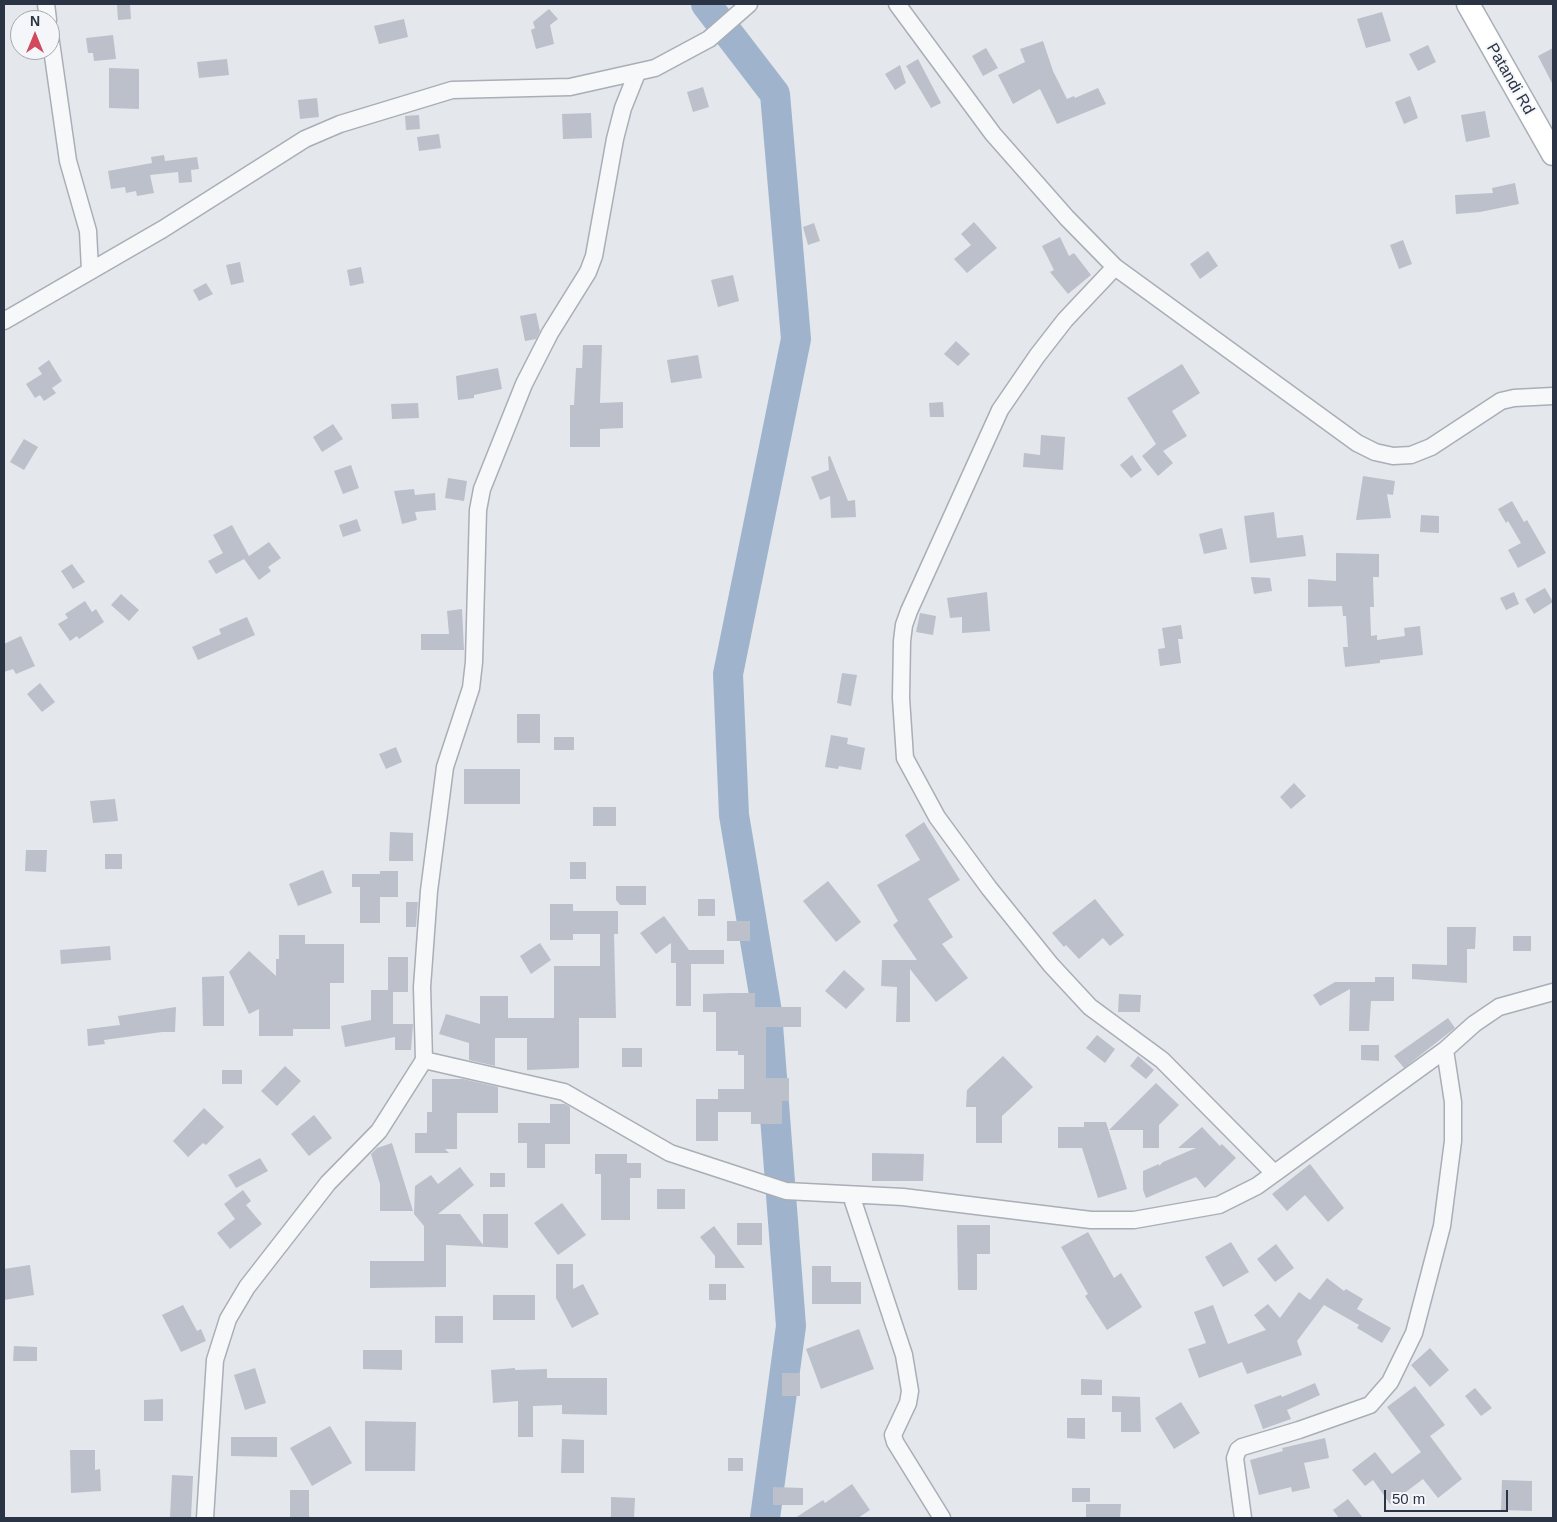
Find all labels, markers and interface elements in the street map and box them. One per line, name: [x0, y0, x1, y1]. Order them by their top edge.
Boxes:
north arrow: [10, 10, 60, 60]
text: N: [30, 13, 40, 29]
street label: Patandi Rd: [1482, 40, 1538, 118]
scale bar: [1387, 1480, 1511, 1512]
text: 50 m: [1392, 1490, 1425, 1507]

